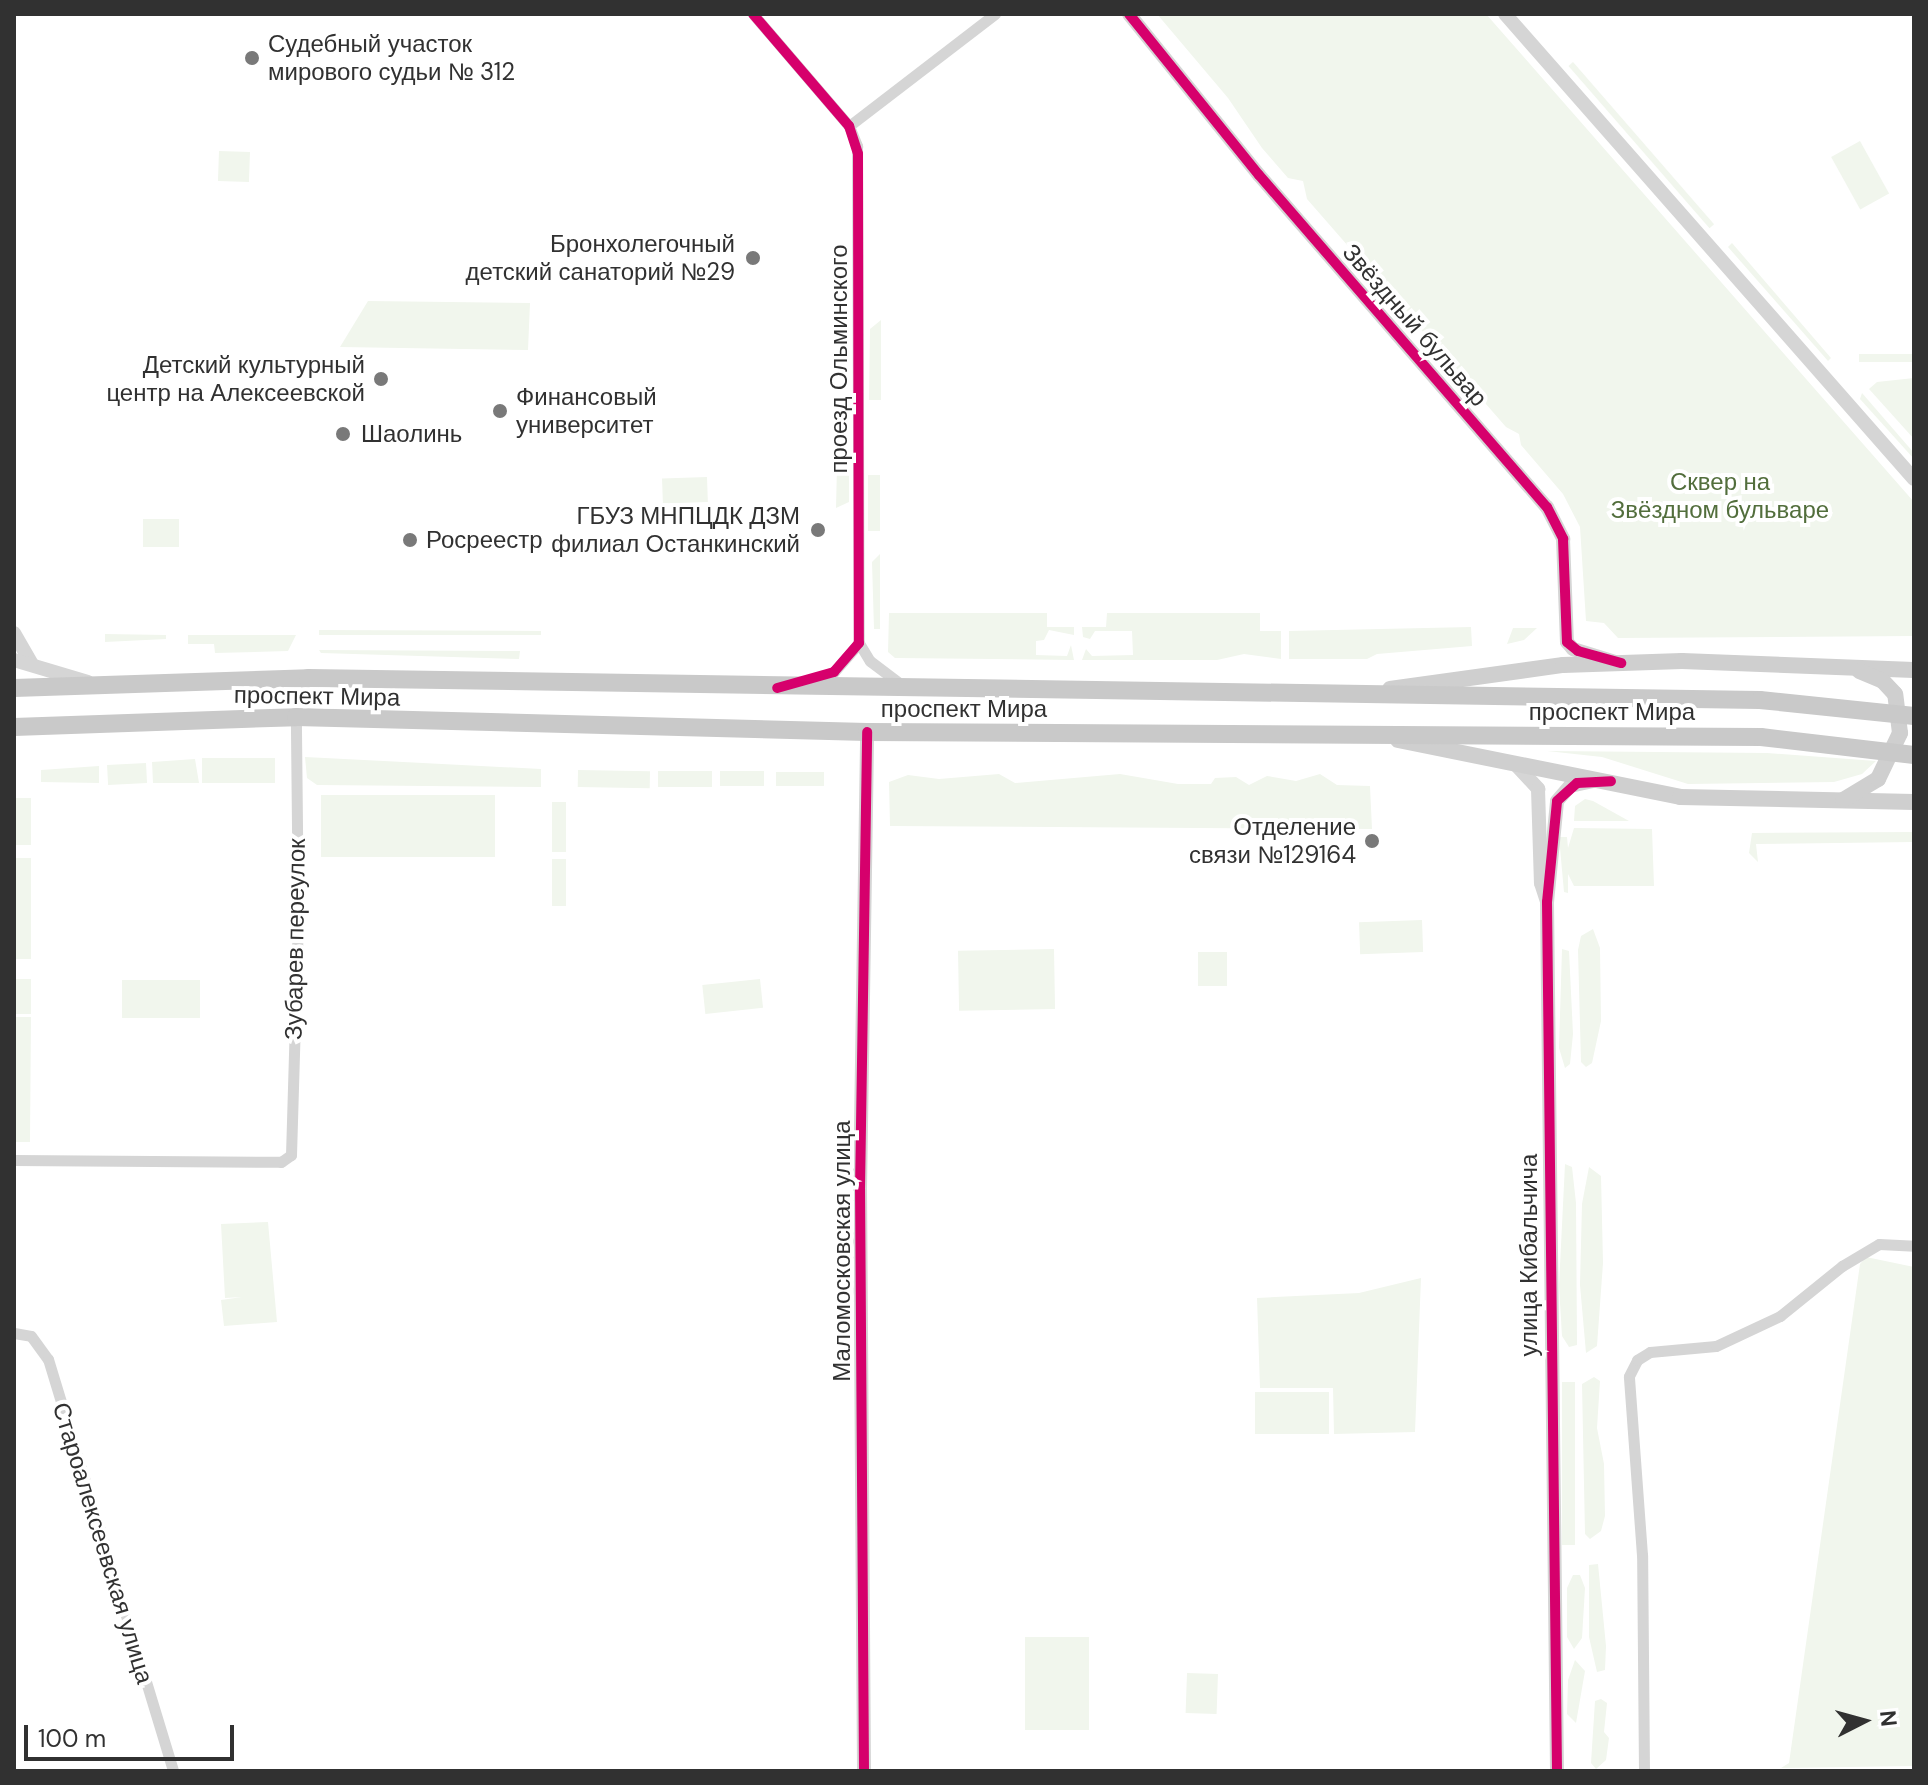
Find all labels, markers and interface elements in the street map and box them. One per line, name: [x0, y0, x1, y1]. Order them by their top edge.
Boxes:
place label: Судебный участок мирового судьи № 312: [268, 30, 515, 86]
marker: Судебный участок мирового судьи № 312: [243, 49, 261, 67]
place label: Бронхолегочный детский санаторий №29: [466, 230, 735, 286]
street label: Звёздный бульвар: [1337, 238, 1493, 412]
street label: проезд Ольминского: [825, 244, 853, 474]
marker: Бронхолегочный детский санаторий №29: [742, 247, 764, 269]
place label: Детский культурный центр на Алексеевской: [106, 351, 365, 407]
marker: Детский культурный центр на Алексеевской: [372, 370, 390, 388]
place label: Финансовый университет: [516, 383, 657, 439]
marker: Финансовый университет: [491, 402, 509, 420]
place label: Шаолинь: [361, 420, 462, 448]
marker: Шаолинь: [332, 423, 354, 445]
park label: Сквер на Звёздном бульваре: [1611, 468, 1829, 524]
place label: ГБУЗ МНПЦДК ДЗМ филиал Останкинский: [551, 502, 800, 558]
marker: ГБУЗ МНПЦДК ДЗМ филиал Останкинский: [807, 519, 829, 541]
place label: Росреестр: [426, 526, 543, 554]
marker: Росреестр: [401, 531, 419, 549]
street label: проспект Мира: [234, 680, 400, 712]
street label: проспект Мира: [881, 695, 1047, 723]
street label: проспект Мира: [1529, 698, 1695, 726]
place label: Отделение связи №129164: [1189, 813, 1356, 869]
marker: Отделение связи №129164: [1363, 832, 1381, 850]
street label: Зубарев переулок: [279, 838, 311, 1040]
street label: Маломосковская улица: [828, 1120, 856, 1382]
street label: улица Кибальчича: [1515, 1154, 1543, 1356]
street label: Староалексеевская улица: [46, 1399, 160, 1687]
north arrow: [1824, 1681, 1904, 1761]
scale bar: [28, 1709, 238, 1759]
text: N: [1873, 1709, 1904, 1728]
text: 100 m: [38, 1723, 106, 1754]

